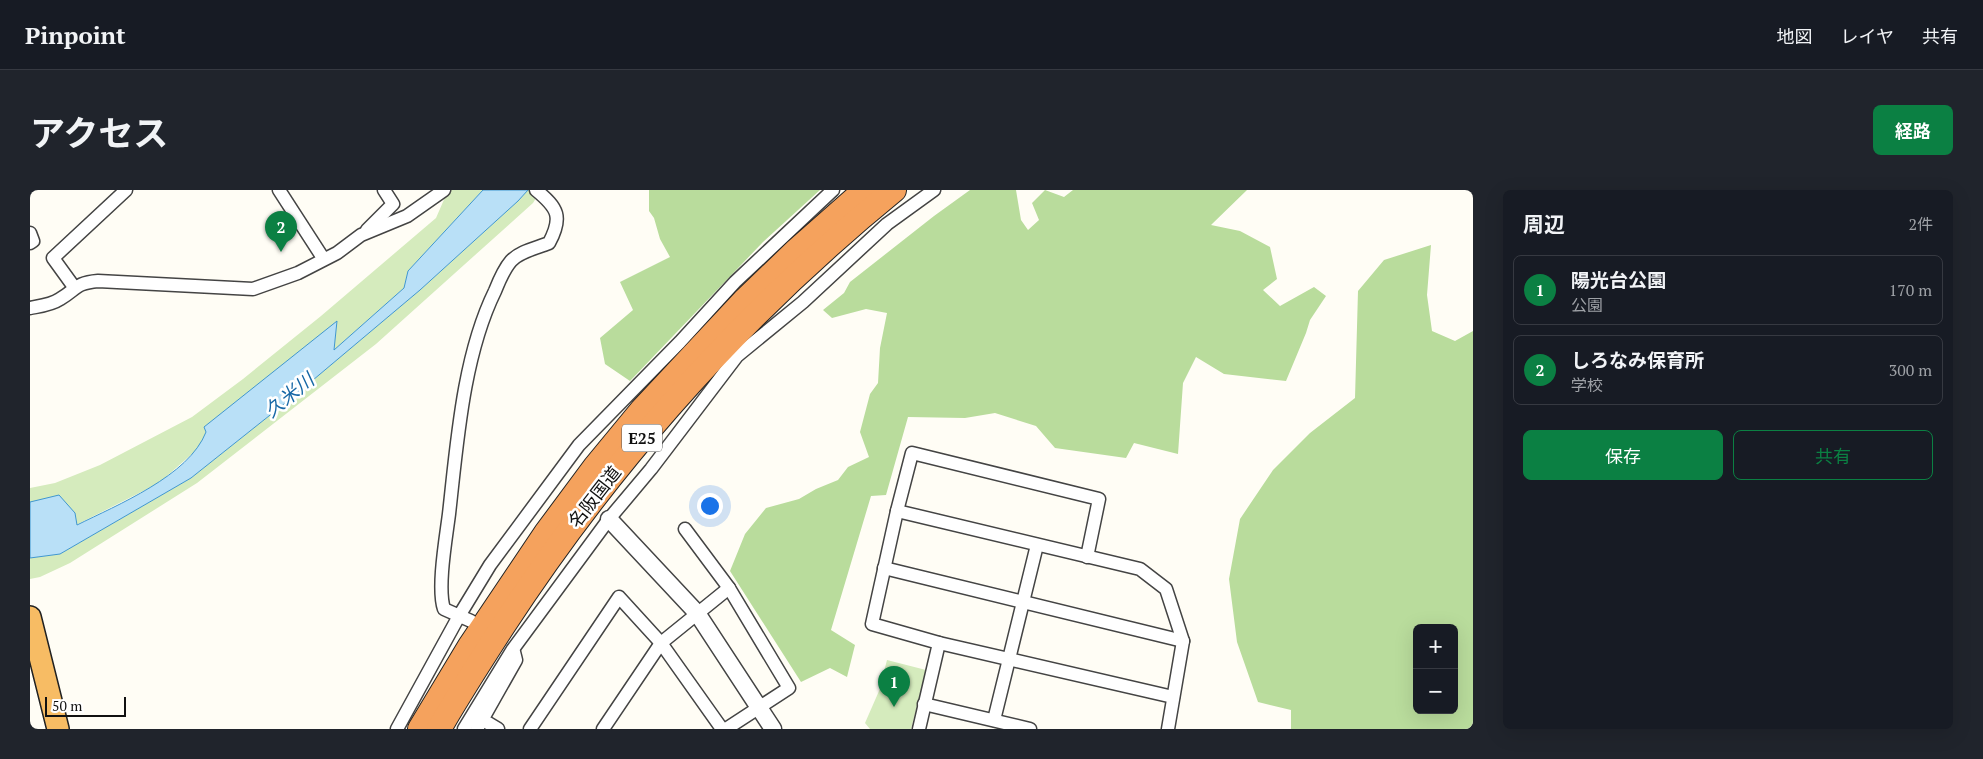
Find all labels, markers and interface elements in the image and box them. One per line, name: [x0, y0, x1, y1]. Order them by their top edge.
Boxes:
text: Pinpoint: [25, 19, 126, 51]
text: 地図: [1777, 24, 1813, 48]
text: レイヤ: [1841, 24, 1894, 48]
text: 共有: [1922, 24, 1958, 48]
button: 経路: [1873, 105, 1953, 155]
text: アクセス: [30, 110, 168, 156]
text: 周辺: [1523, 210, 1565, 238]
pin: 2: [265, 211, 297, 252]
text: 2件: [1908, 213, 1933, 235]
text: 陽光台公園: [1571, 267, 1666, 292]
text: 1: [1535, 279, 1545, 301]
text: 170 m: [1889, 279, 1932, 301]
text: 公園: [1571, 294, 1603, 316]
text: しろなみ保育所: [1571, 347, 1704, 372]
text: 2: [1535, 359, 1545, 381]
text: 300 m: [1889, 359, 1932, 381]
water label: 久米川: [259, 366, 320, 422]
text: 学校: [1571, 374, 1603, 396]
road number: E25: [622, 424, 662, 452]
button: 保存: [1523, 430, 1723, 480]
button: 共有: [1733, 430, 1933, 480]
street label: 名阪国道: [563, 461, 626, 532]
your location: [697, 493, 723, 519]
map controls: [1413, 624, 1458, 714]
button: +: [1413, 624, 1458, 669]
pin: 1: [878, 666, 910, 707]
button: −: [1413, 669, 1458, 714]
scale bar: [45, 694, 126, 717]
text: 50 m: [52, 696, 82, 715]

